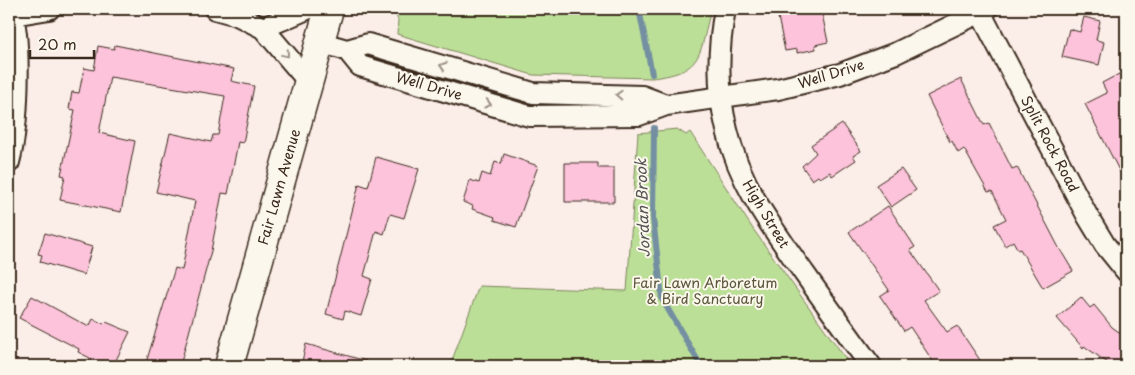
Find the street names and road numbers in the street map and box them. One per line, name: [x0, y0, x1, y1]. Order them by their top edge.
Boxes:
street label: Well Drive: [795, 54, 866, 94]
street label: Well Drive: [394, 66, 465, 105]
street label: Split Rock Road: [1016, 92, 1085, 196]
street label: Fair Lawn Avenue: [252, 126, 305, 247]
street label: High Street: [738, 176, 795, 252]

